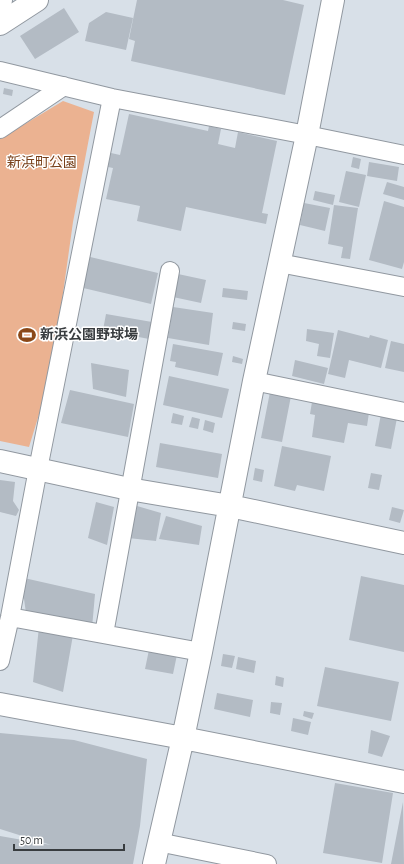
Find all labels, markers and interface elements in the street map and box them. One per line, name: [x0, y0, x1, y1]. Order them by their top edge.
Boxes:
park label: 新浜町公園: [7, 155, 77, 170]
sports icon: 新浜公園野球場: [17, 325, 37, 345]
place label: 新浜公園野球場: [40, 326, 138, 342]
scale bar: [14, 826, 124, 852]
text: 50 m: [20, 834, 43, 846]

